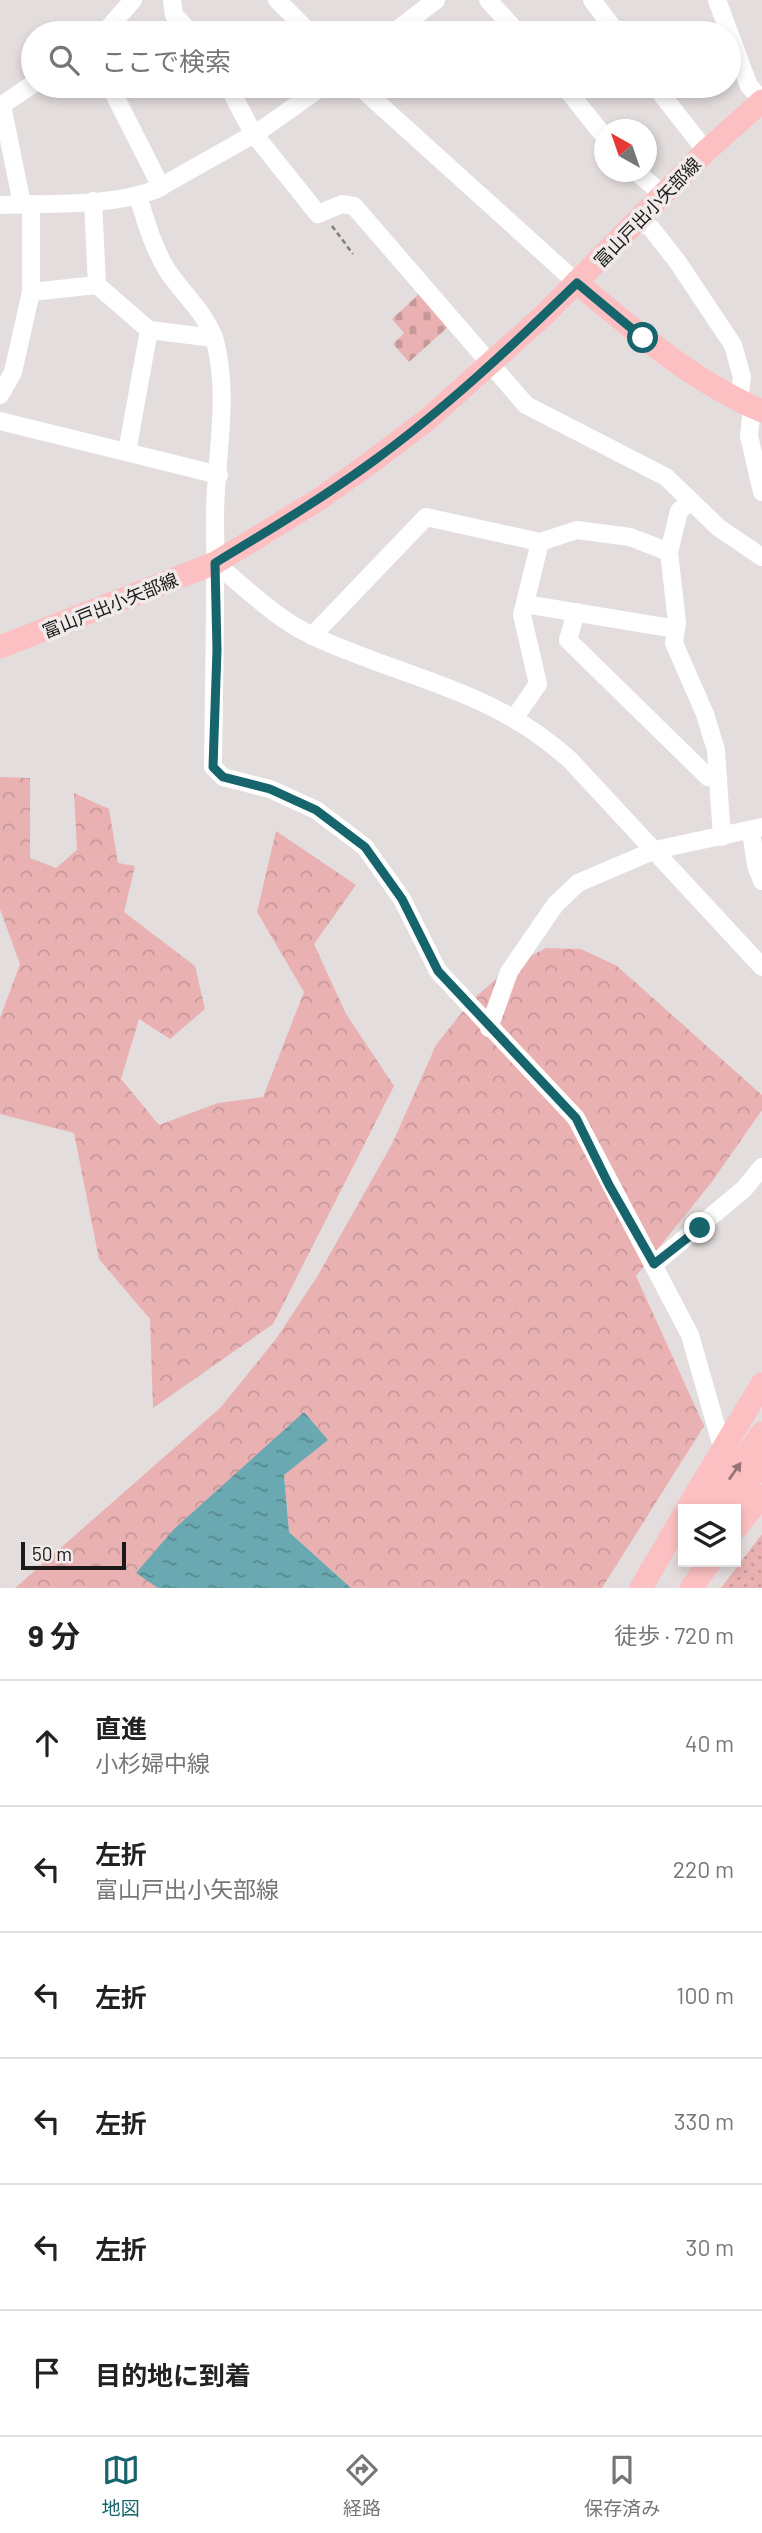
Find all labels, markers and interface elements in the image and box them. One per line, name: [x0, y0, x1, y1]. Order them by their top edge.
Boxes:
search box: [21, 21, 741, 98]
icon: search: [45, 41, 83, 79]
text: ここで検索: [101, 45, 231, 76]
north arrow: [594, 119, 657, 182]
street label: 富山戸出小矢部線: [589, 153, 705, 271]
route start: [627, 322, 658, 353]
street label: 富山戸出小矢部線: [39, 568, 181, 642]
route end: [684, 1212, 715, 1243]
one-way arrow: [728, 1462, 742, 1480]
map controls: [678, 1504, 741, 1567]
button: layers: [678, 1504, 741, 1567]
scale bar: [21, 1539, 126, 1571]
text: 50 m: [32, 1542, 72, 1565]
text: 9 分: [28, 1617, 80, 1653]
text: 徒歩 · 720 m: [614, 1621, 734, 1649]
text: 直進: [95, 1712, 147, 1743]
icon: ahead: [28, 1724, 66, 1762]
text: 40 m: [685, 1729, 734, 1757]
text: 小杉婦中線: [95, 1749, 210, 1777]
text: 左折: [95, 1838, 147, 1869]
icon: left: [28, 1850, 66, 1888]
text: 220 m: [673, 1855, 734, 1883]
text: 富山戸出小矢部線: [95, 1875, 279, 1903]
icon: left: [28, 1976, 66, 2014]
text: 左折: [95, 1981, 147, 2012]
text: 100 m: [676, 1981, 734, 2009]
icon: left: [28, 2102, 66, 2140]
text: 左折: [95, 2107, 147, 2138]
text: 330 m: [674, 2107, 734, 2135]
icon: left: [28, 2228, 66, 2266]
text: 左折: [95, 2233, 147, 2264]
text: 30 m: [686, 2233, 734, 2261]
icon: arrive: [28, 2354, 66, 2392]
text: 目的地に到着: [95, 2359, 251, 2390]
tab: 地図: [102, 2451, 140, 2520]
tab: 経路: [343, 2451, 381, 2520]
tab: 保存済み: [584, 2451, 660, 2520]

